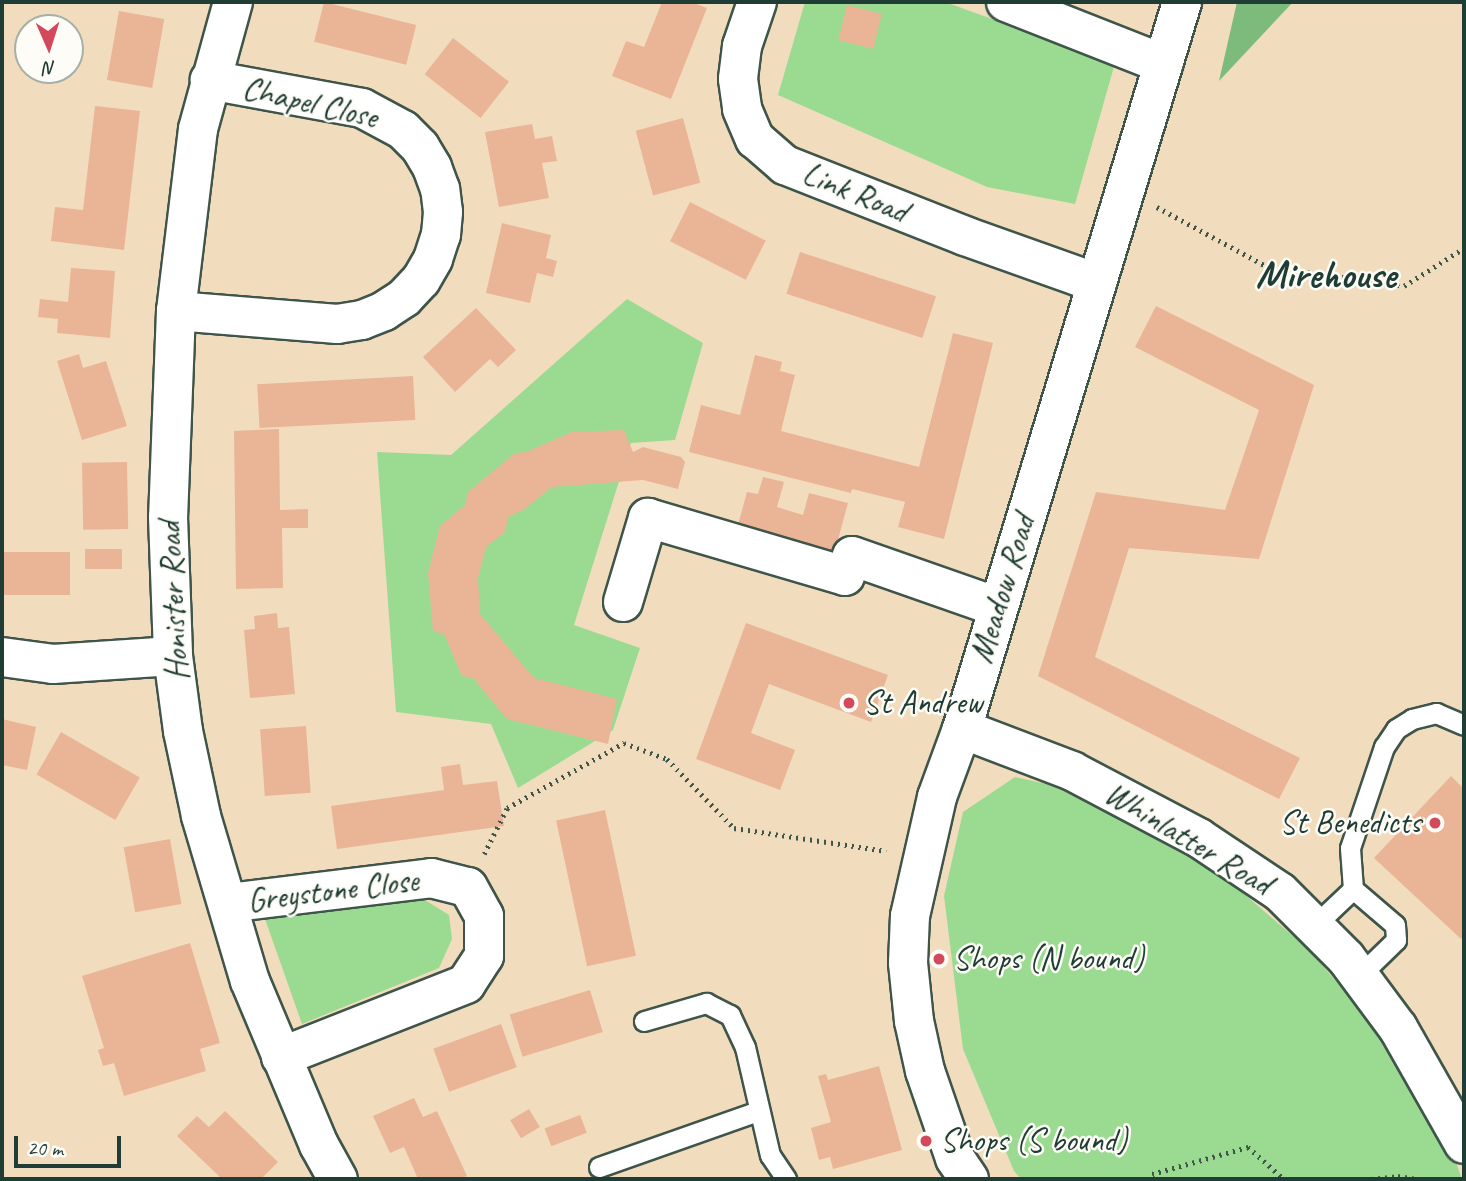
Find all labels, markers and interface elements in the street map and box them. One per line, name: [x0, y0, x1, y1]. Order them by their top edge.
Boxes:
north arrow: [14, 14, 84, 84]
text: N: [43, 56, 57, 80]
street label: Chapel Close: [239, 68, 381, 138]
street label: Link Road: [796, 154, 914, 232]
district label: Mirehouse: [1256, 250, 1396, 298]
street label: Meadow Road: [962, 510, 1044, 668]
street label: Honister Road: [150, 520, 198, 682]
place label: St Andrew: [863, 683, 982, 723]
marker: St Andrew: [841, 695, 857, 711]
street label: Whinlatter Road: [1097, 774, 1279, 904]
place label: St Benedicts: [1278, 803, 1421, 843]
marker: St Benedicts: [1427, 815, 1443, 831]
street label: Greystone Close: [245, 861, 421, 921]
place label: Shops (N bound): [953, 939, 1144, 979]
marker: Shops (N bound): [931, 951, 947, 967]
place label: Shops (S bound): [940, 1121, 1127, 1161]
scale bar: [18, 1122, 124, 1166]
marker: Shops (S bound): [918, 1133, 934, 1149]
text: 20 m: [27, 1135, 63, 1161]

